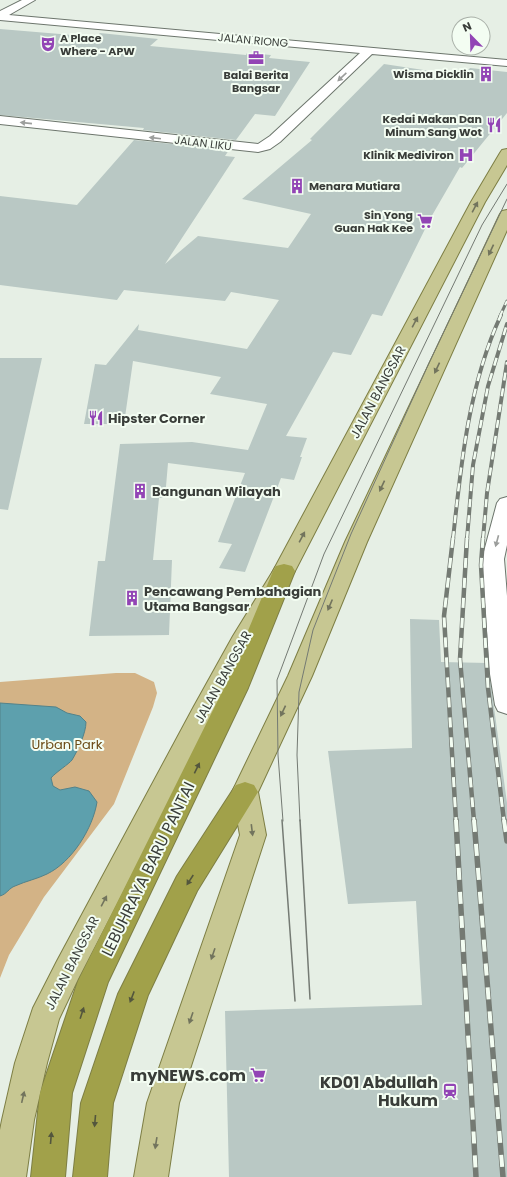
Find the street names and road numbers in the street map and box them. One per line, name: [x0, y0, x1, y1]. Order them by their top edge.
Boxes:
street label: JALAN RIONG: [217, 29, 289, 51]
street label: JALAN LIKU: [173, 132, 233, 154]
street label: JALAN BANGSAR: [345, 342, 411, 442]
street label: JALAN BANGSAR: [190, 627, 256, 727]
street label: LEBUHRAYA BARU PANTAI: [96, 778, 200, 960]
street label: JALAN BANGSAR: [40, 913, 104, 1013]

